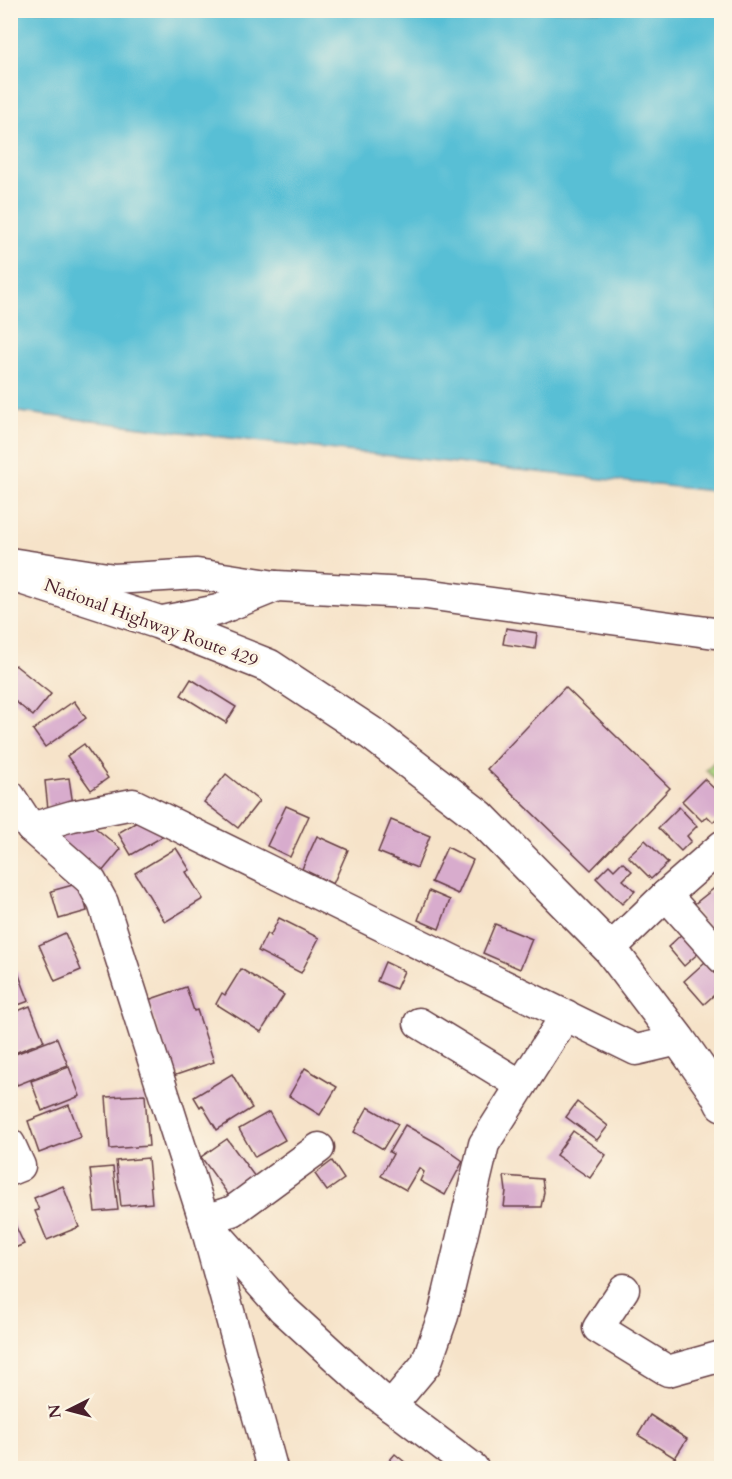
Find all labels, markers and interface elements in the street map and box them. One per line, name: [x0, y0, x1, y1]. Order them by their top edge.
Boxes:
street label: National Highway Route 429: [40, 573, 262, 673]
north arrow: [39, 1380, 99, 1440]
text: N: [43, 1403, 67, 1420]

